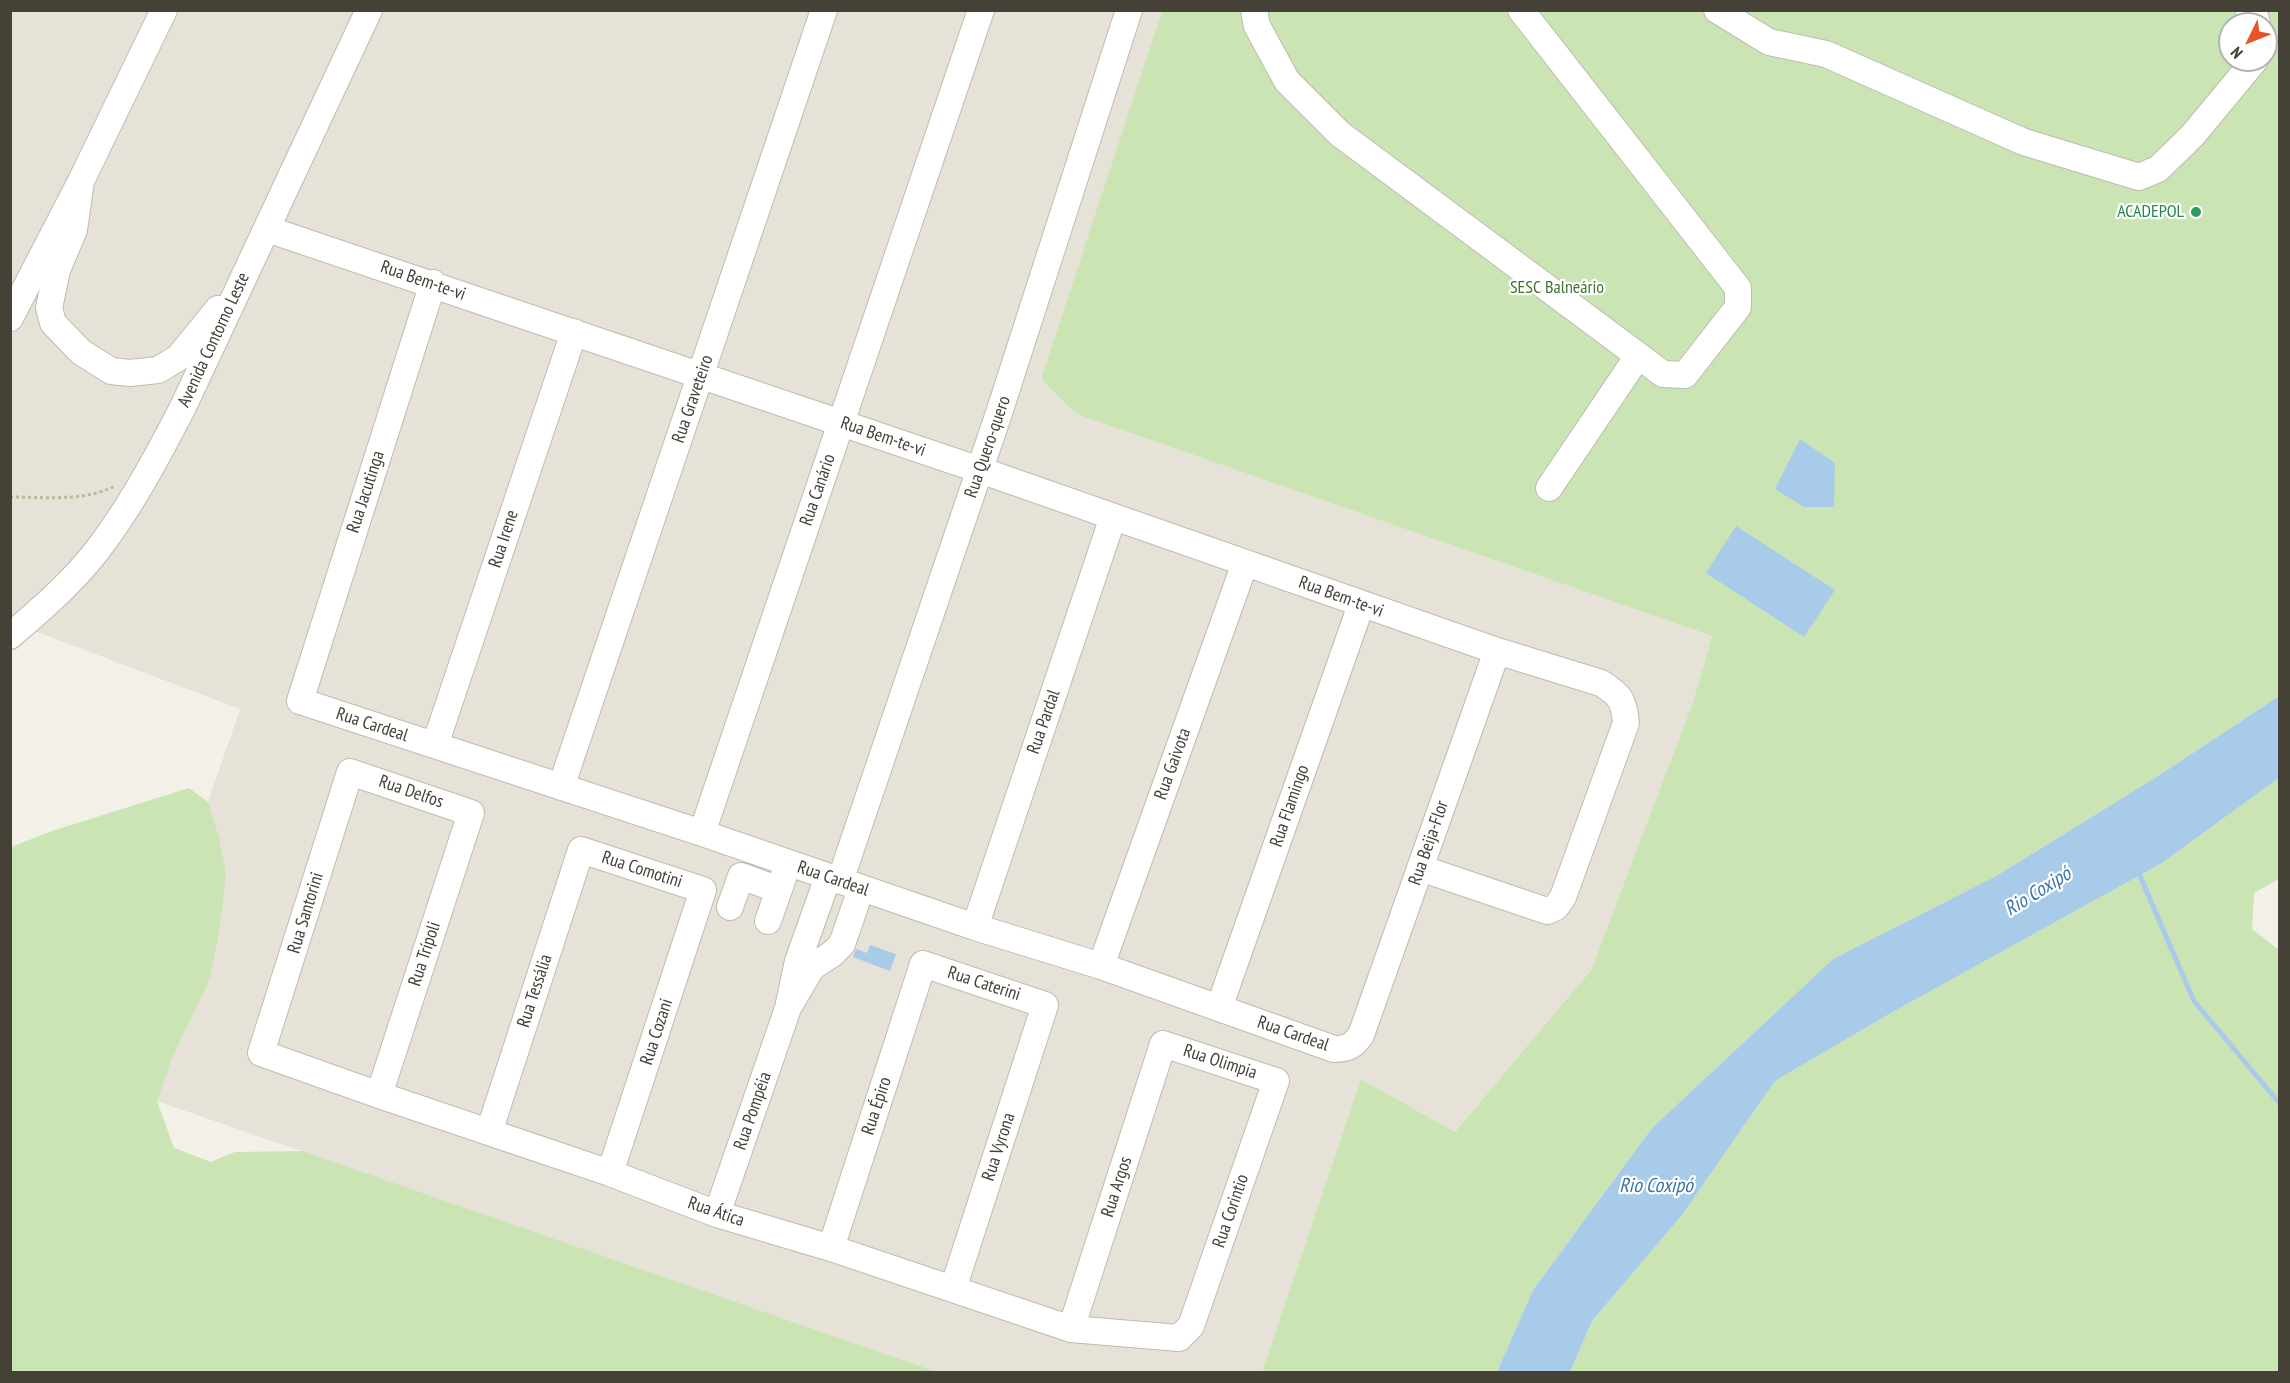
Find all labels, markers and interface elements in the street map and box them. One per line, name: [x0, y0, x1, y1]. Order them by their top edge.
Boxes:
north arrow: [2218, 12, 2278, 72]
text: N: [2226, 43, 2247, 63]
place label: ACADEPOL: [2117, 201, 2184, 223]
marker: ACADEPOL: [2189, 205, 2203, 219]
street label: Rua Bem-te-vi: [378, 256, 468, 306]
street label: Avenida Contorno Leste: [173, 269, 255, 411]
park label: SESC Balneário: [1510, 277, 1604, 299]
street label: Rua Graveteiro: [668, 352, 718, 446]
street label: Rua Quero-quero: [960, 393, 1016, 501]
street label: Rua Bem-te-vi: [838, 412, 928, 462]
street label: Rua Jacutinga: [343, 448, 389, 536]
street label: Rua Canário: [796, 451, 840, 529]
street label: Rua Irene: [485, 507, 523, 571]
street label: Rua Bem-te-vi: [1296, 572, 1386, 622]
street label: Rua Pardal: [1023, 687, 1065, 757]
street label: Rua Cardeal: [333, 703, 411, 747]
street label: Rua Gaivota: [1150, 725, 1196, 803]
street label: Rua Flamingo: [1266, 762, 1314, 850]
street label: Rua Delfos: [376, 771, 446, 813]
street label: Rua Beija-Flor: [1404, 798, 1454, 888]
street label: Rua Comotini: [599, 847, 685, 893]
street label: Rua Cardeal: [794, 857, 872, 901]
water label: Rio Coxipó: [2000, 862, 2076, 922]
street label: Rua Santorini: [283, 870, 329, 956]
street label: Rua Trípoli: [404, 919, 446, 989]
street label: Rua Tessália: [513, 952, 557, 1030]
street label: Rua Caterini: [945, 962, 1023, 1006]
street label: Rua Cozani: [636, 996, 678, 1068]
street label: Rua Cardeal: [1254, 1012, 1332, 1056]
street label: Rua Olimpia: [1180, 1040, 1260, 1084]
street label: Rua Pompéia: [730, 1069, 776, 1153]
street label: Rua Épiro: [858, 1074, 896, 1138]
street label: Rua Vyrona: [978, 1110, 1020, 1184]
street label: Rua Argos: [1097, 1154, 1137, 1220]
street label: Rua Corintio: [1208, 1171, 1254, 1251]
water label: Rio Coxipó: [1619, 1174, 1693, 1198]
street label: Rua Ática: [685, 1192, 747, 1232]

